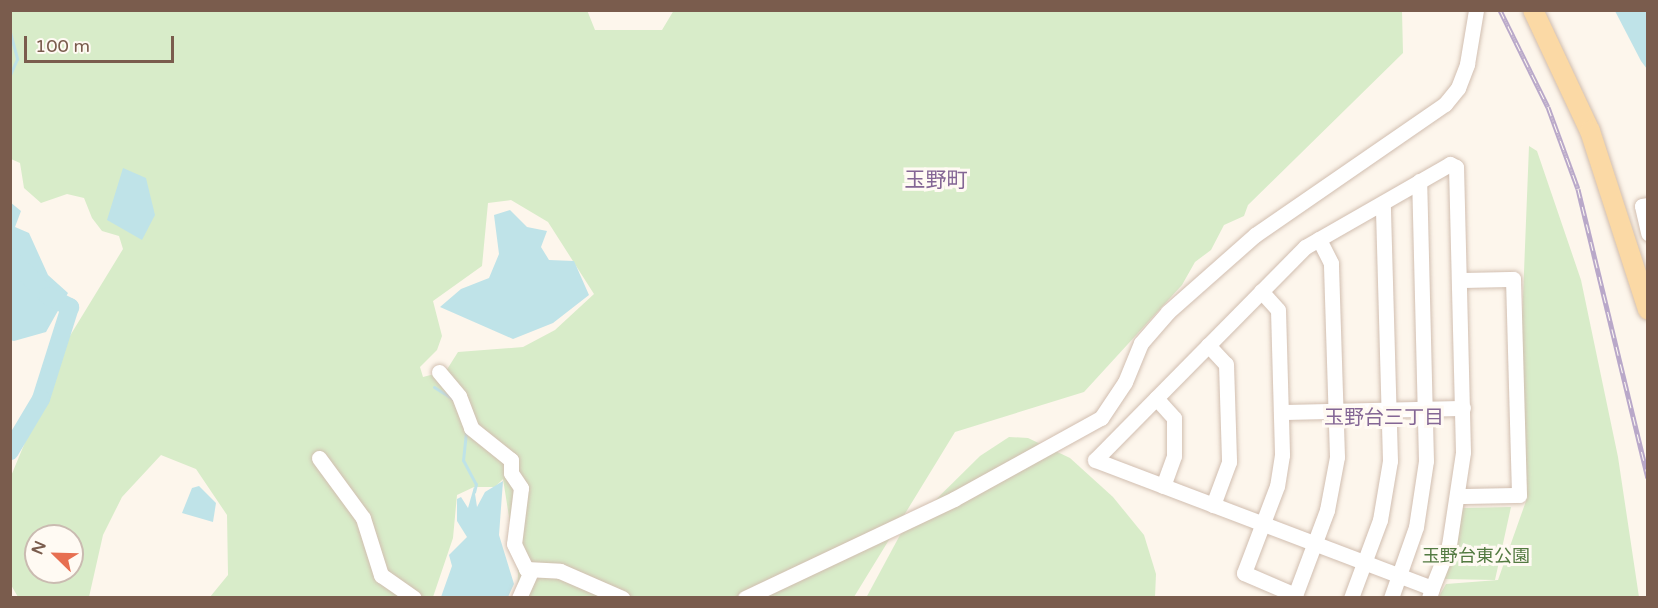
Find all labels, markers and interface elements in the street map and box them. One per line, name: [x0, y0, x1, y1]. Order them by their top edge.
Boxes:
scale bar: [27, 24, 177, 62]
text: 100 m: [35, 35, 90, 57]
district label: 玉野町: [905, 168, 967, 194]
district label: 玉野台三丁目: [1324, 406, 1444, 430]
north arrow: [24, 524, 84, 584]
text: N: [28, 538, 51, 558]
park label: 玉野台東公園: [1422, 545, 1530, 567]

